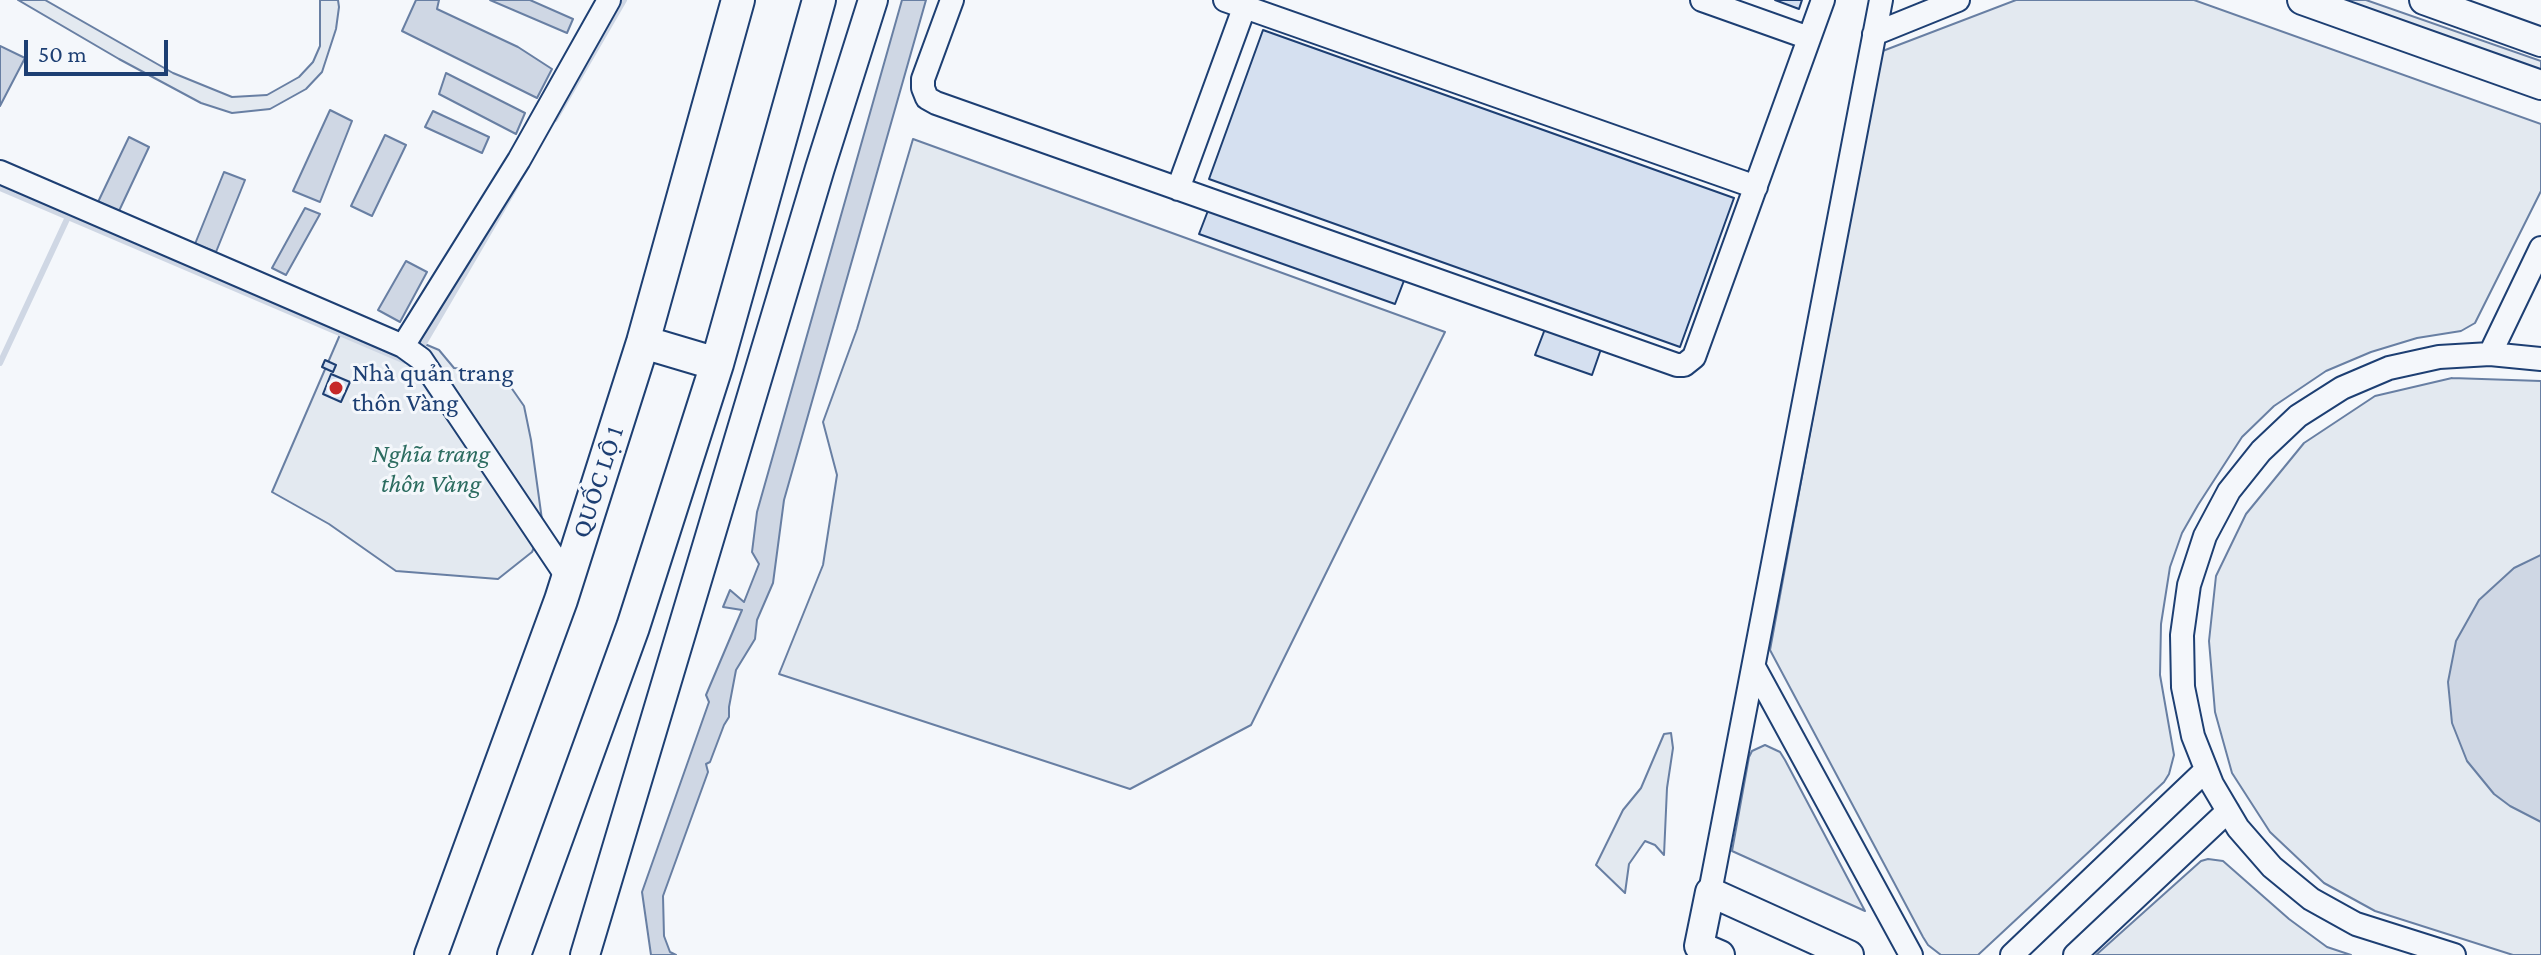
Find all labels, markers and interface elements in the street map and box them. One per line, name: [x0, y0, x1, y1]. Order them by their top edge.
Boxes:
scale bar: [28, 24, 172, 74]
text: 50 m: [38, 40, 87, 67]
place label: Nhà quản trang thôn Vàng: [352, 357, 514, 418]
marker: Nhà quản trang thôn Vàng: [327, 379, 345, 397]
street label: QUỐC LỘ 1: [565, 422, 631, 542]
park label: Nghĩa trang thôn Vàng: [372, 438, 490, 500]

